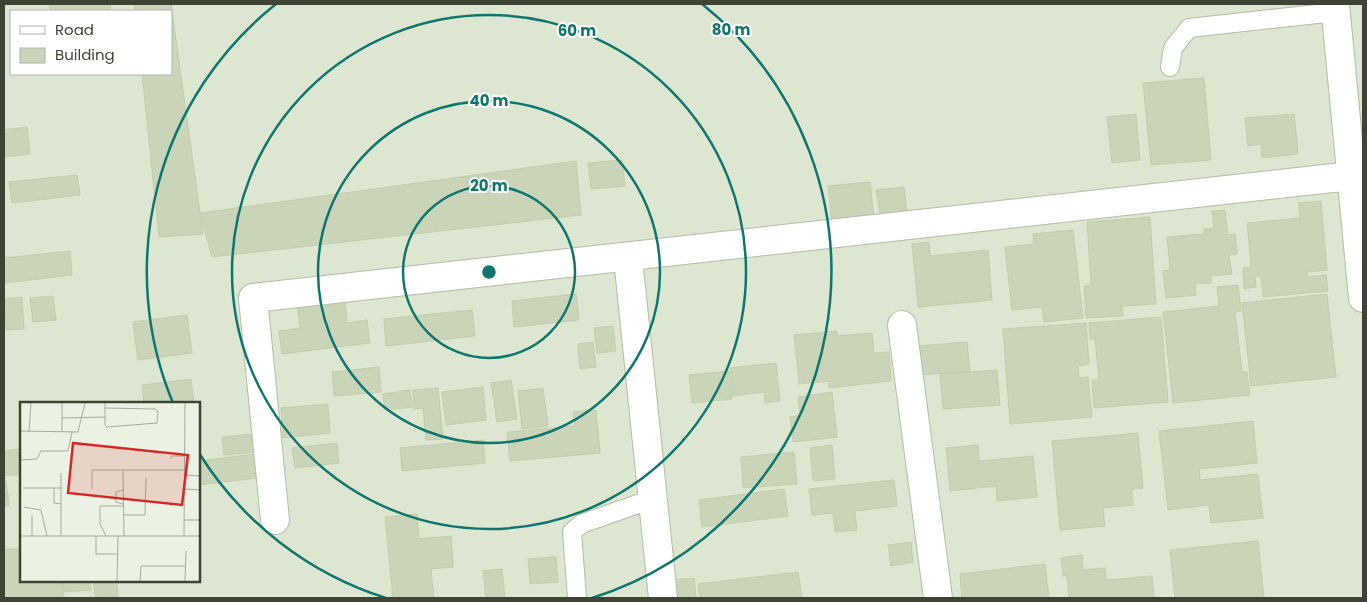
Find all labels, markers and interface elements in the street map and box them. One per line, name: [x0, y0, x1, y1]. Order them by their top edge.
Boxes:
legend: [10, 10, 172, 75]
text: Road: [55, 19, 94, 40]
text: 80 m: [712, 19, 750, 40]
text: 60 m: [558, 20, 596, 41]
text: Building: [55, 44, 115, 65]
text: 40 m: [469, 90, 509, 111]
text: 20 m: [470, 175, 508, 196]
centre of rings: [480, 263, 498, 281]
inset map: [20, 402, 200, 582]

